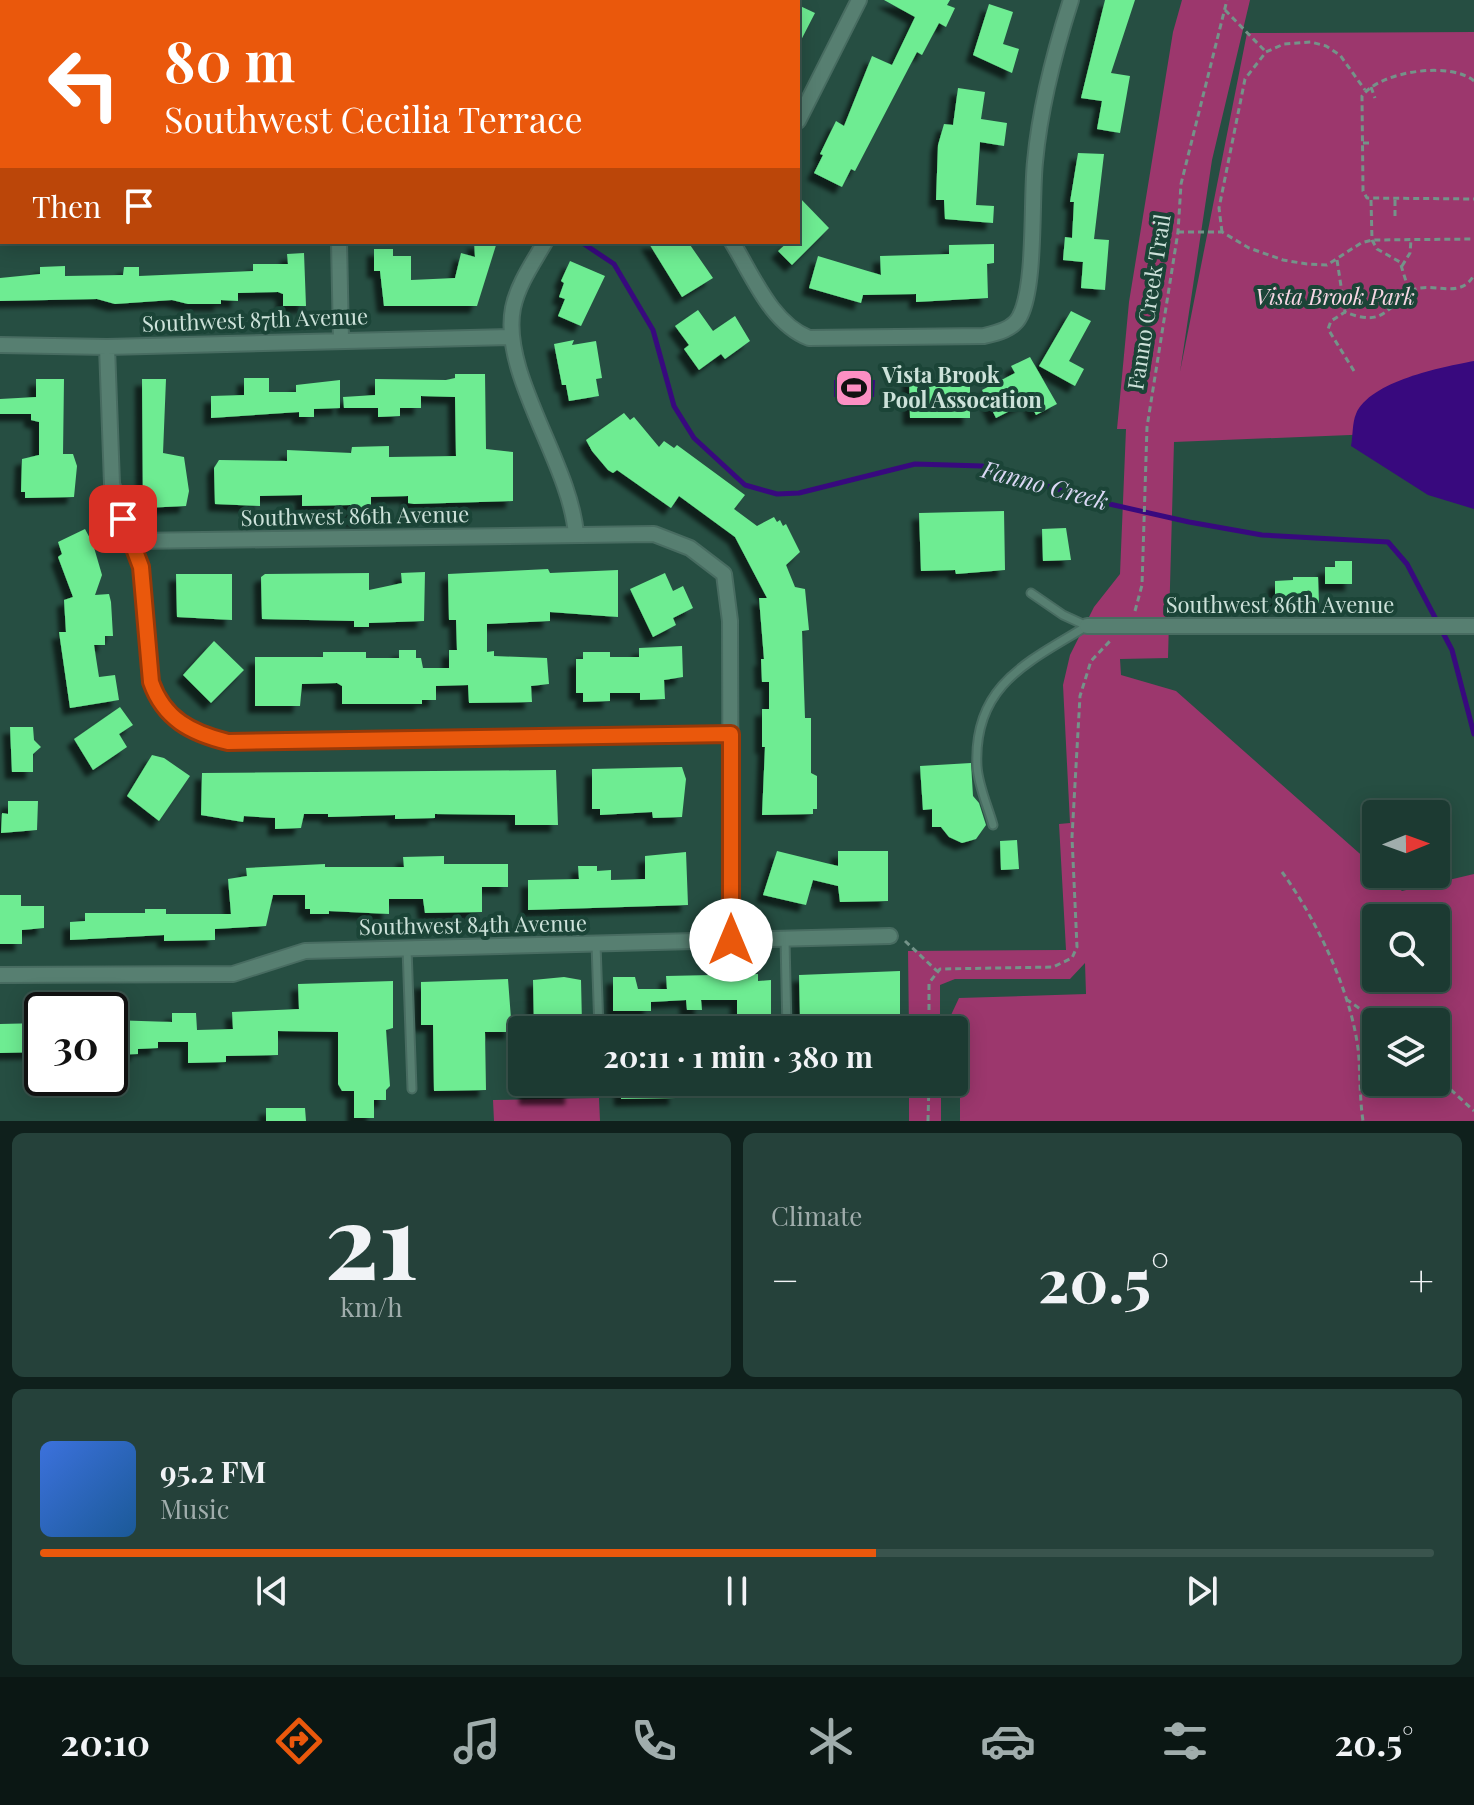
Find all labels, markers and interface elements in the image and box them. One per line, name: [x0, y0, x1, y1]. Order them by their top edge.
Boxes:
text: 80 m: [164, 22, 295, 97]
icon: left: [32, 32, 136, 136]
text: Southwest Cecilia Terrace: [164, 94, 583, 142]
icon: arrive: [117, 184, 161, 228]
text: Then: [32, 186, 101, 226]
street label: Fanno Creek Trail: [1119, 212, 1177, 392]
park label: Vista Brook Park: [1255, 281, 1415, 311]
street label: Southwest 87th Avenue: [141, 300, 369, 338]
place label: Vista Brook Pool Assocation: [881, 359, 1042, 414]
sports icon: Vista Brook Pool Assocation: [833, 367, 875, 409]
water label: Fanno Creek: [978, 452, 1112, 516]
pin: [89, 485, 157, 553]
icon: arrive: [101, 497, 145, 541]
street label: Southwest 86th Avenue: [240, 498, 470, 532]
street label: Southwest 86th Avenue: [1166, 589, 1394, 619]
north arrow: [1362, 800, 1450, 888]
map controls: [1362, 800, 1450, 1096]
position arrow: [689, 898, 773, 982]
button: search: [1362, 904, 1450, 992]
street label: Southwest 84th Avenue: [359, 907, 587, 941]
speed limit sign: 30: [24, 992, 128, 1096]
button: layers: [1362, 1008, 1450, 1096]
text: 20:11 · 1 min · 380 m: [603, 1036, 873, 1076]
text: 21: [324, 1167, 419, 1306]
text: Climate: [771, 1198, 862, 1233]
text: 20.5°: [1038, 1238, 1170, 1318]
text: −: [771, 1249, 799, 1308]
text: +: [1408, 1249, 1434, 1308]
text: km/h: [340, 1289, 403, 1324]
text: 95.2 FM: [160, 1451, 266, 1491]
text: Music: [160, 1491, 229, 1526]
icon: previous: [250, 1569, 294, 1613]
icon: pause: [715, 1569, 759, 1613]
icon: next: [1180, 1569, 1224, 1613]
icon: directions: [271, 1713, 327, 1769]
icon: music: [449, 1713, 505, 1769]
icon: phone: [626, 1713, 682, 1769]
icon: climate: [803, 1713, 859, 1769]
icon: car: [980, 1713, 1036, 1769]
icon: filters: [1157, 1713, 1213, 1769]
text: 20:10: [61, 1717, 150, 1765]
text: 20.5°: [1335, 1717, 1413, 1765]

